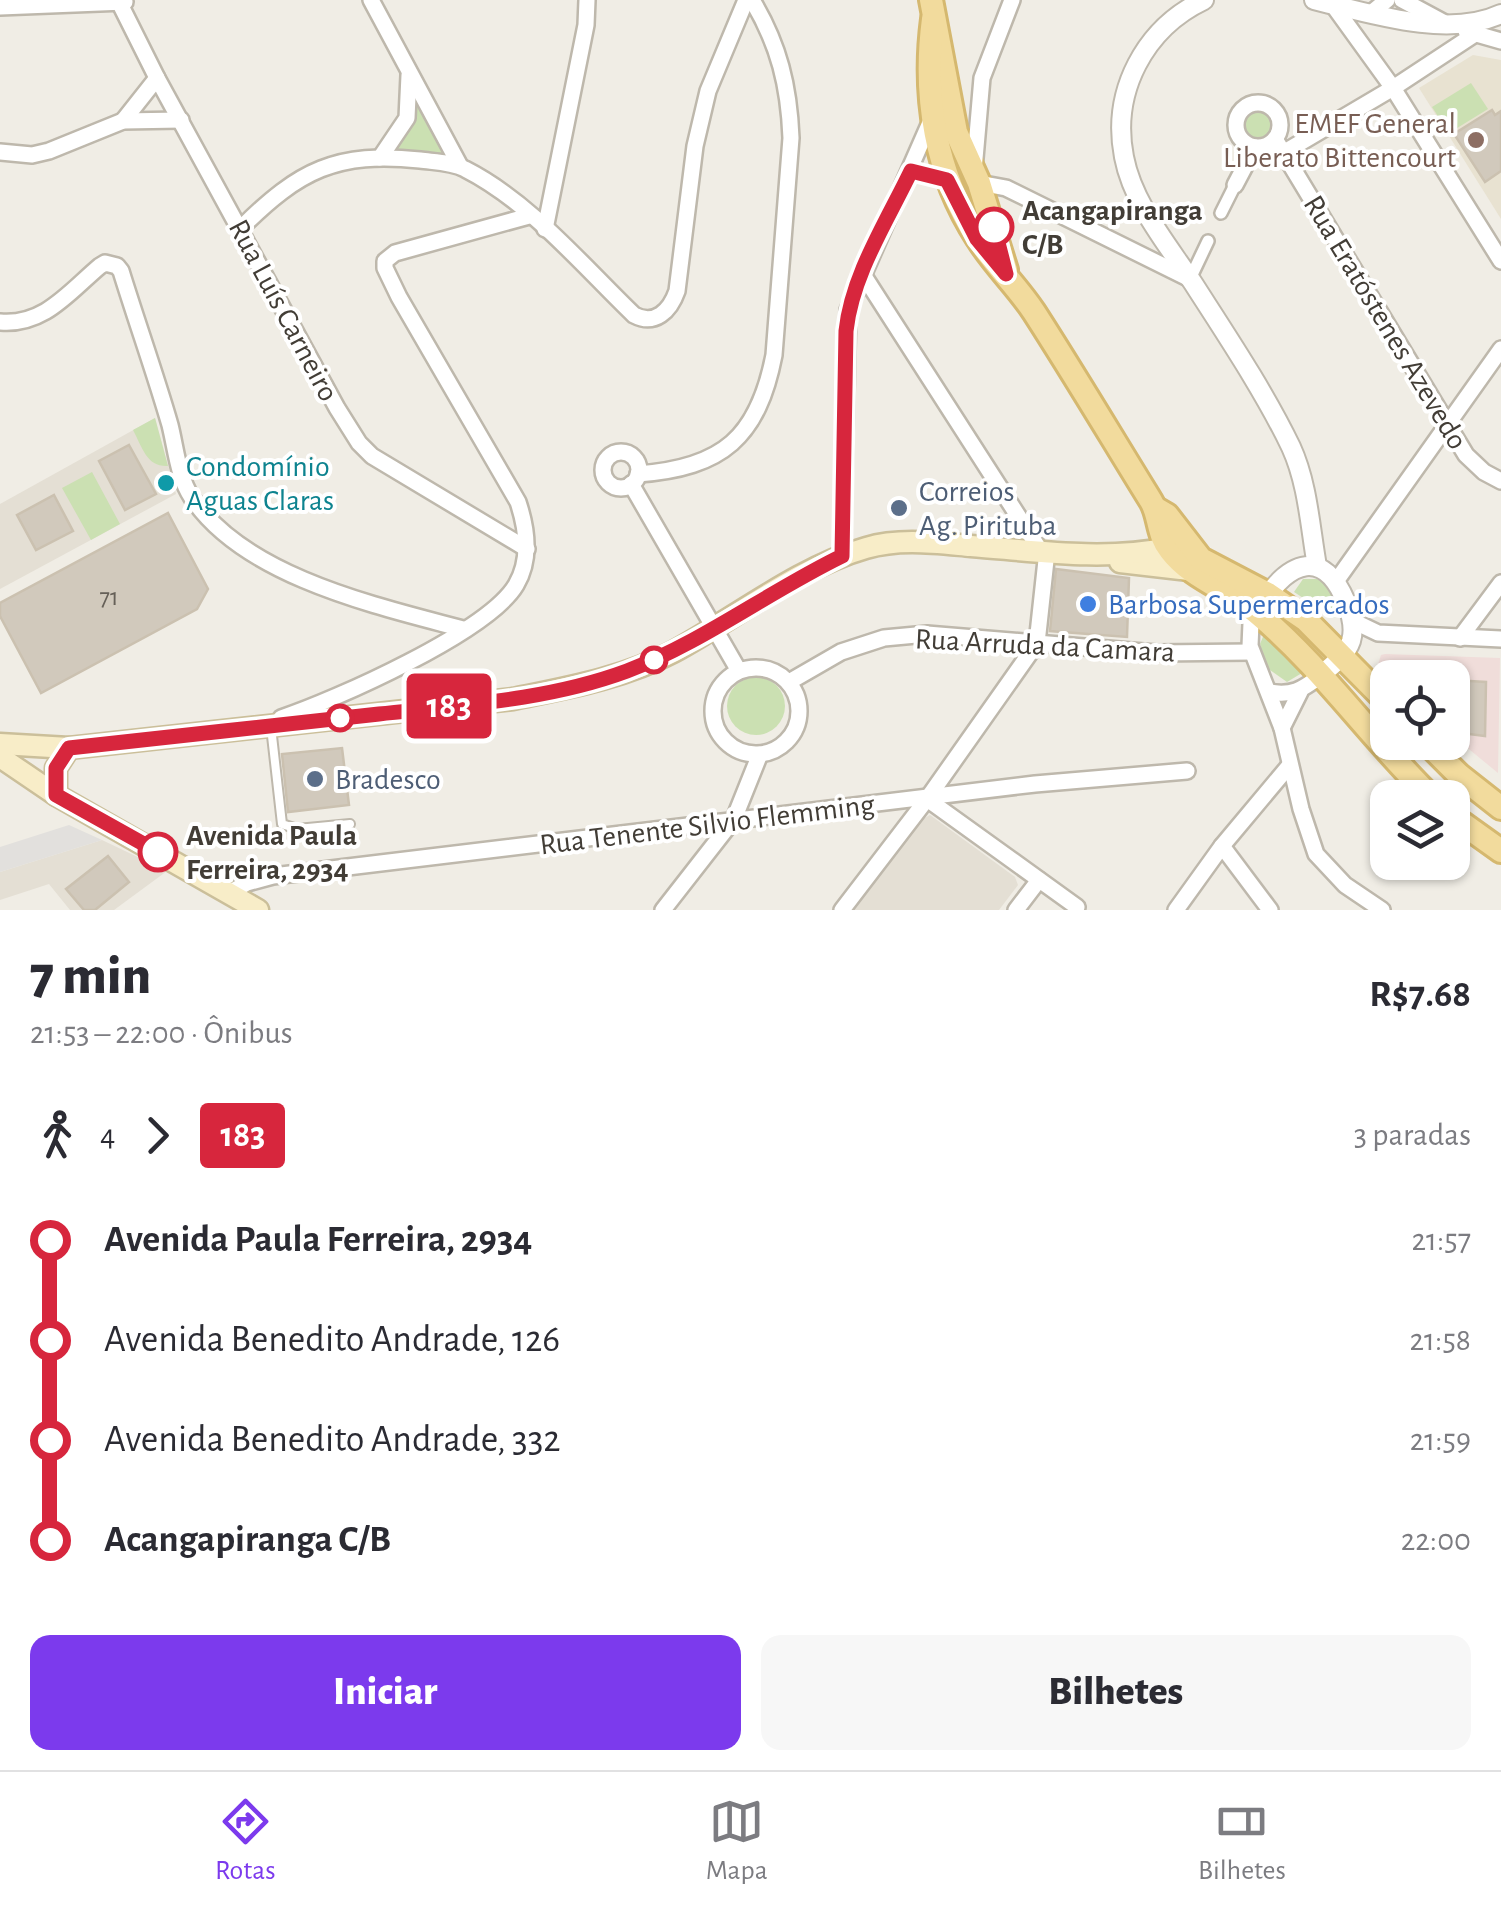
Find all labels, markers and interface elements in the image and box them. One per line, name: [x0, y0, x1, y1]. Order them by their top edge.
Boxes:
place label: EMEF General Liberato Bittencourt: [1223, 109, 1456, 173]
marker: EMEF General Liberato Bittencourt: [1465, 129, 1487, 151]
street label: Rua Eratóstenes Azevedo: [1298, 190, 1473, 455]
place label: Acangapiranga C/B: [1022, 196, 1203, 260]
marker: Acangapiranga C/B: [975, 208, 1013, 246]
street label: Rua Luís Carneiro: [223, 215, 344, 406]
place label: Condomínio Aguas Claras: [186, 452, 334, 516]
marker: Condomínio Aguas Claras: [155, 472, 177, 494]
place label: Correios Ag. Pirituba: [919, 477, 1057, 541]
marker: Correios Ag. Pirituba: [888, 497, 910, 519]
house number: 71: [99, 585, 119, 610]
place label: Barbosa Supermercados: [1108, 590, 1390, 620]
marker: Barbosa Supermercados: [1077, 593, 1099, 615]
street label: Rua Arruda da Camara: [914, 624, 1176, 668]
unlabelled marker: [641, 647, 667, 673]
map controls: [1370, 660, 1470, 880]
button: locate: [1370, 660, 1470, 760]
line badge: 183: [392, 674, 506, 738]
text: 183: [427, 689, 471, 724]
unlabelled marker: [327, 705, 353, 731]
place label: Bradesco: [335, 765, 441, 795]
marker: Bradesco: [304, 768, 326, 790]
button: layers: [1370, 780, 1470, 880]
street label: Rua Tenente Silvio Flemming: [538, 790, 877, 860]
place label: Avenida Paula Ferreira, 2934: [186, 821, 357, 885]
marker: Avenida Paula Ferreira, 2934: [139, 833, 177, 871]
text: 7 min: [30, 949, 151, 1004]
text: R$7.68: [1369, 976, 1471, 1014]
text: 21:53 – 22:00 · Ônibus: [30, 1017, 293, 1049]
icon: walk: [30, 1108, 85, 1163]
icon: forward: [130, 1108, 185, 1163]
text: 183: [220, 1118, 265, 1153]
text: 4: [100, 1119, 115, 1151]
text: 3 paradas: [1354, 1119, 1471, 1151]
text: Avenida Paula Ferreira, 2934: [104, 1221, 532, 1259]
text: 21:57: [1411, 1224, 1471, 1256]
text: Avenida Benedito Andrade, 126: [104, 1321, 560, 1359]
text: 21:58: [1410, 1324, 1471, 1356]
text: Avenida Benedito Andrade, 332: [104, 1421, 561, 1459]
text: 21:59: [1410, 1424, 1471, 1456]
text: Acangapiranga C/B: [104, 1521, 391, 1559]
text: 22:00: [1401, 1524, 1471, 1556]
button: Iniciar: [30, 1635, 741, 1750]
button: Bilhetes: [761, 1635, 1471, 1750]
tab: Rotas: [215, 1794, 276, 1888]
tab: Mapa: [706, 1794, 768, 1888]
tab: Bilhetes: [1198, 1794, 1286, 1888]

